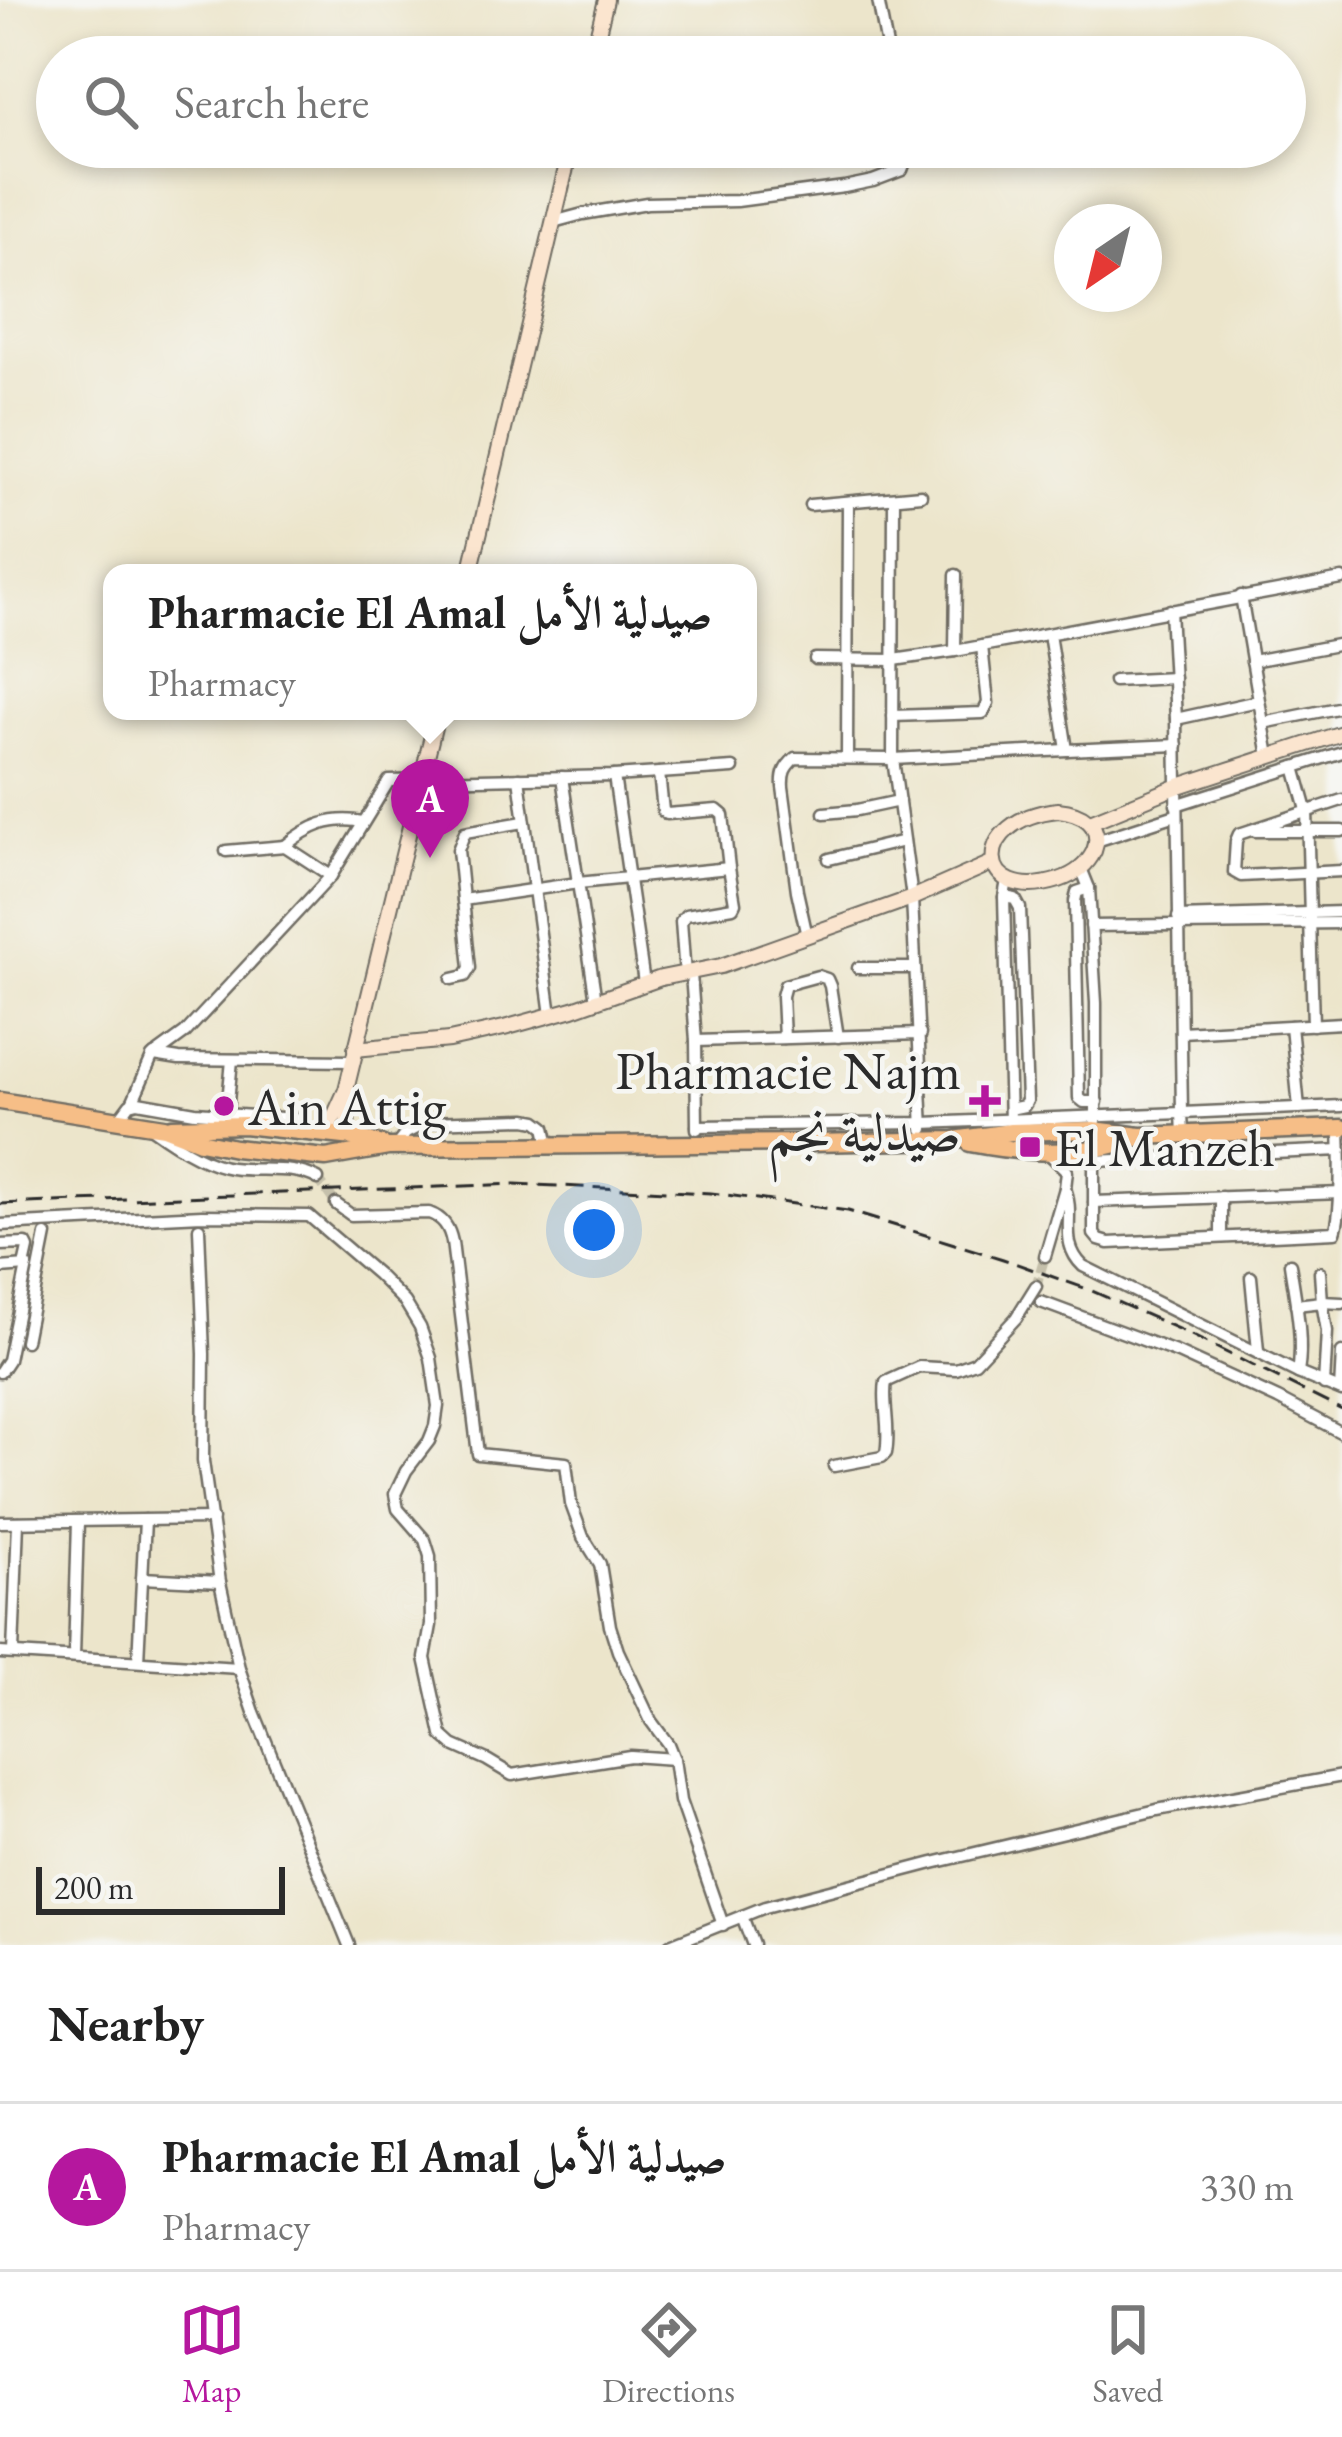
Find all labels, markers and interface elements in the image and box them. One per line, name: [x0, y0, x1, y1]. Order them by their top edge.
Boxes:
search box: [36, 36, 1306, 168]
icon: search: [78, 69, 144, 135]
text: Search here: [174, 73, 369, 131]
north arrow: [1054, 204, 1162, 312]
popup: [103, 564, 757, 720]
text: Pharmacie El Amal صيدلية الأمل: [148, 583, 712, 641]
text: Pharmacy: [148, 657, 296, 708]
pin: A: [391, 759, 469, 858]
place label: Pharmacie Najm صيدلية نجم: [615, 1035, 961, 1183]
place label: Ain Attig: [247, 1071, 446, 1141]
marker: Pharmacie Najm صيدلية نجم: [972, 1088, 998, 1114]
marker: Ain Attig: [211, 1093, 237, 1119]
place label: El Manzeh: [1054, 1112, 1275, 1182]
marker: El Manzeh: [1017, 1134, 1043, 1160]
your location: [564, 1200, 624, 1260]
scale bar: [36, 1861, 285, 1914]
text: 200 m: [54, 1866, 134, 1909]
text: Nearby: [48, 1990, 204, 2056]
text: Pharmacie El Amal صيدلية الأمل: [162, 2127, 727, 2185]
text: A: [73, 2161, 101, 2212]
text: 330 m: [1200, 2161, 1294, 2212]
text: Pharmacy: [162, 2201, 310, 2252]
tab: Map: [179, 2297, 245, 2412]
tab: Directions: [602, 2297, 735, 2412]
tab: Saved: [1093, 2297, 1163, 2412]

